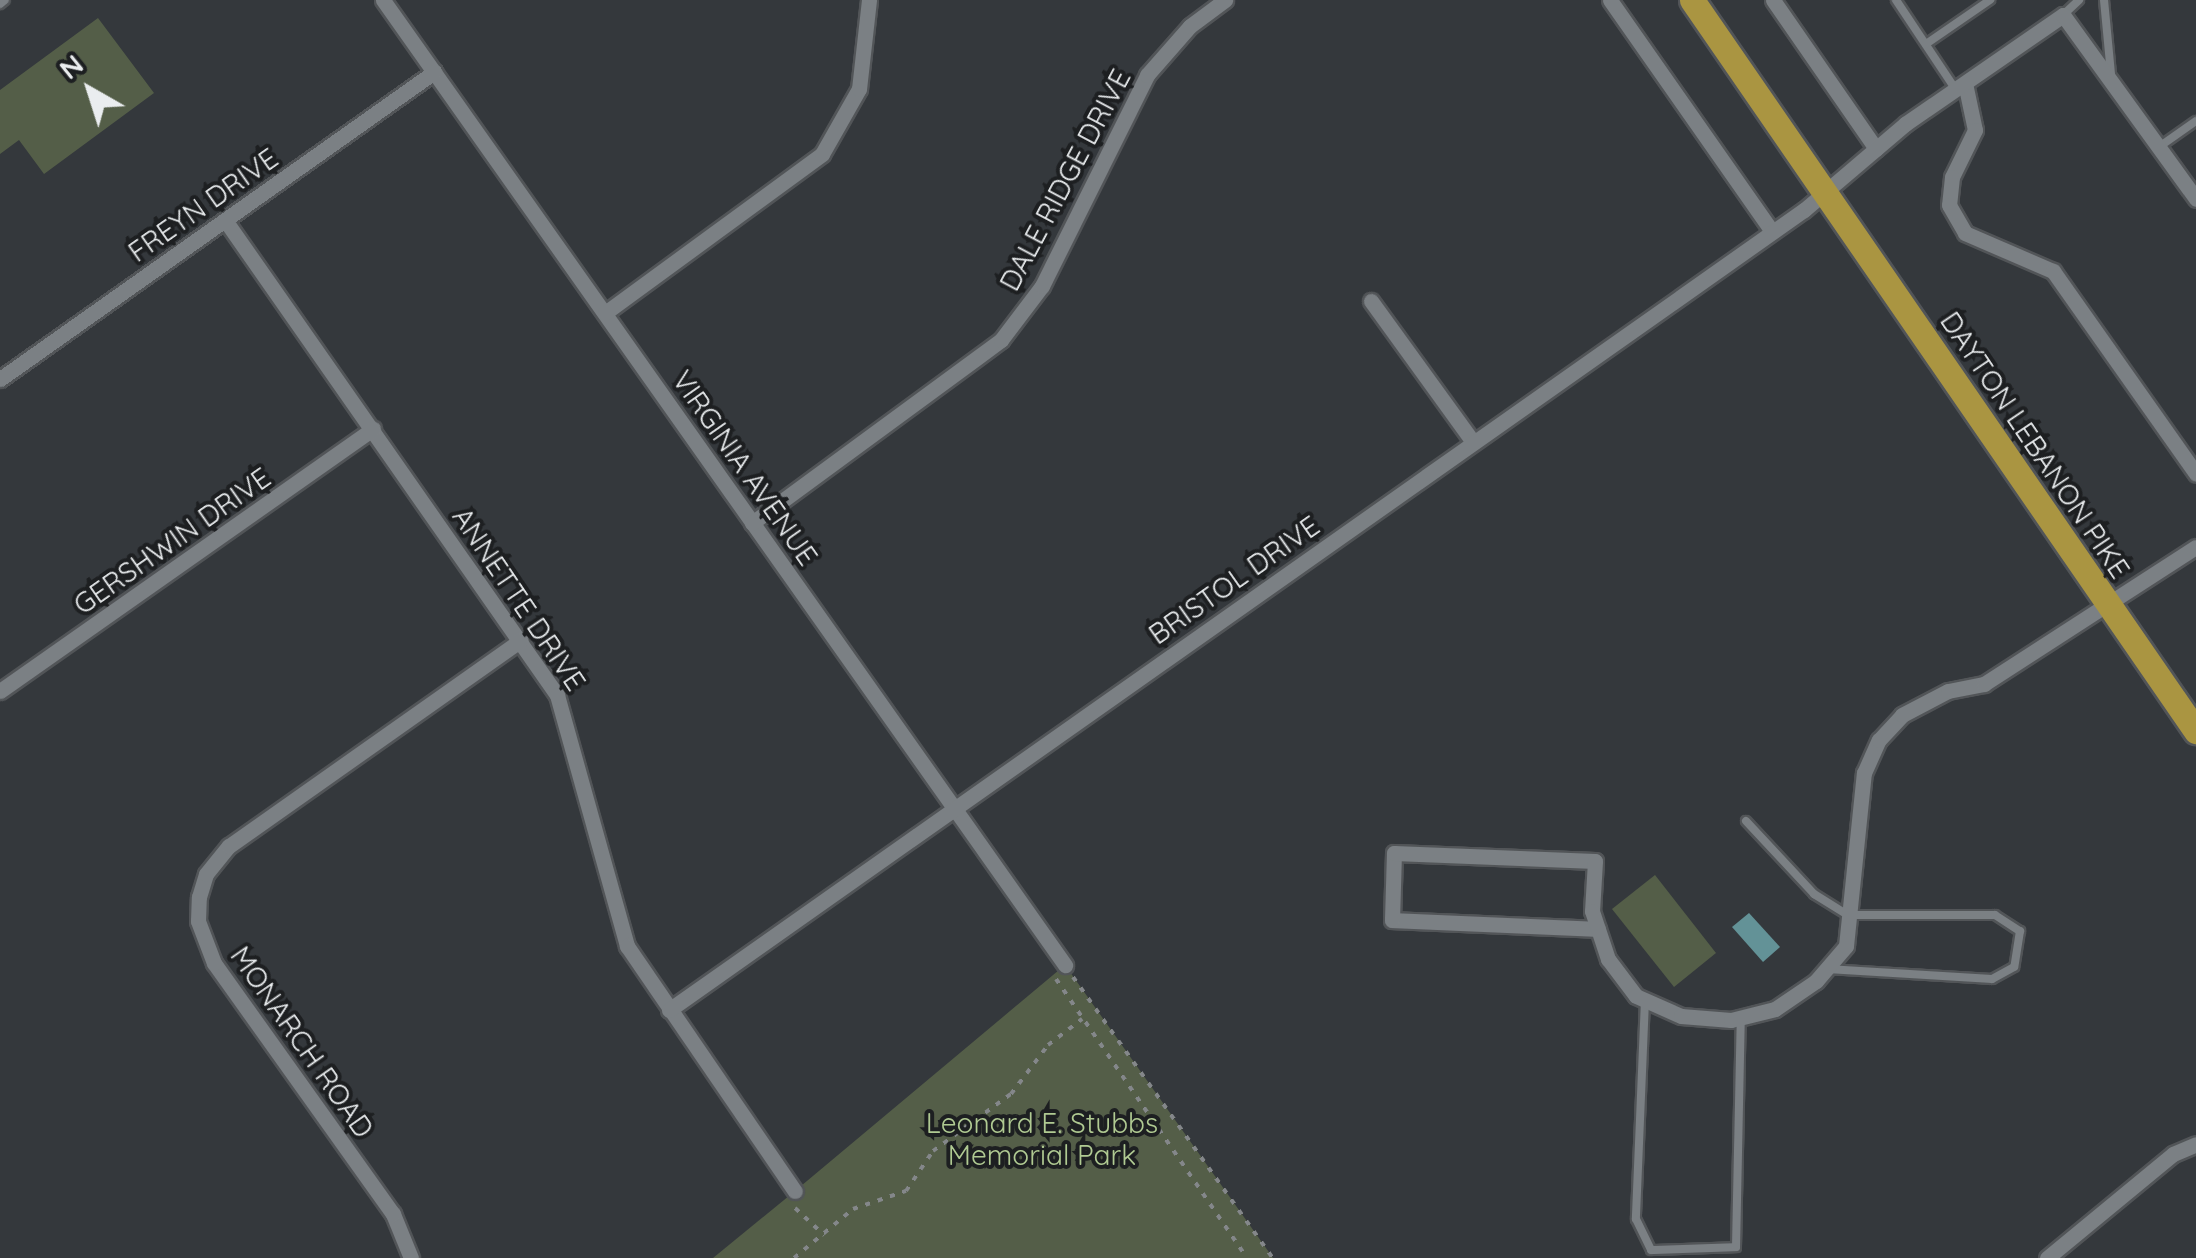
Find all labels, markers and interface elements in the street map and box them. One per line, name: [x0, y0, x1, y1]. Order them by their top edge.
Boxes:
north arrow: [40, 40, 140, 140]
text: N: [52, 46, 90, 86]
street label: DALE RIDGE DRIVE: [992, 64, 1138, 296]
street label: FREYN DRIVE: [122, 141, 284, 269]
street label: DAYTON LEBANON PIKE: [1933, 305, 2137, 585]
street label: VIRGINIA AVENUE: [665, 364, 825, 572]
street label: GERSHWIN DRIVE: [67, 461, 277, 621]
street label: ANNETTE DRIVE: [445, 501, 593, 697]
street label: BRISTOL DRIVE: [1142, 509, 1326, 651]
street label: MONARCH ROAD: [224, 940, 380, 1144]
park label: Leonard E. Stubbs Memorial Park: [926, 1106, 1158, 1172]

